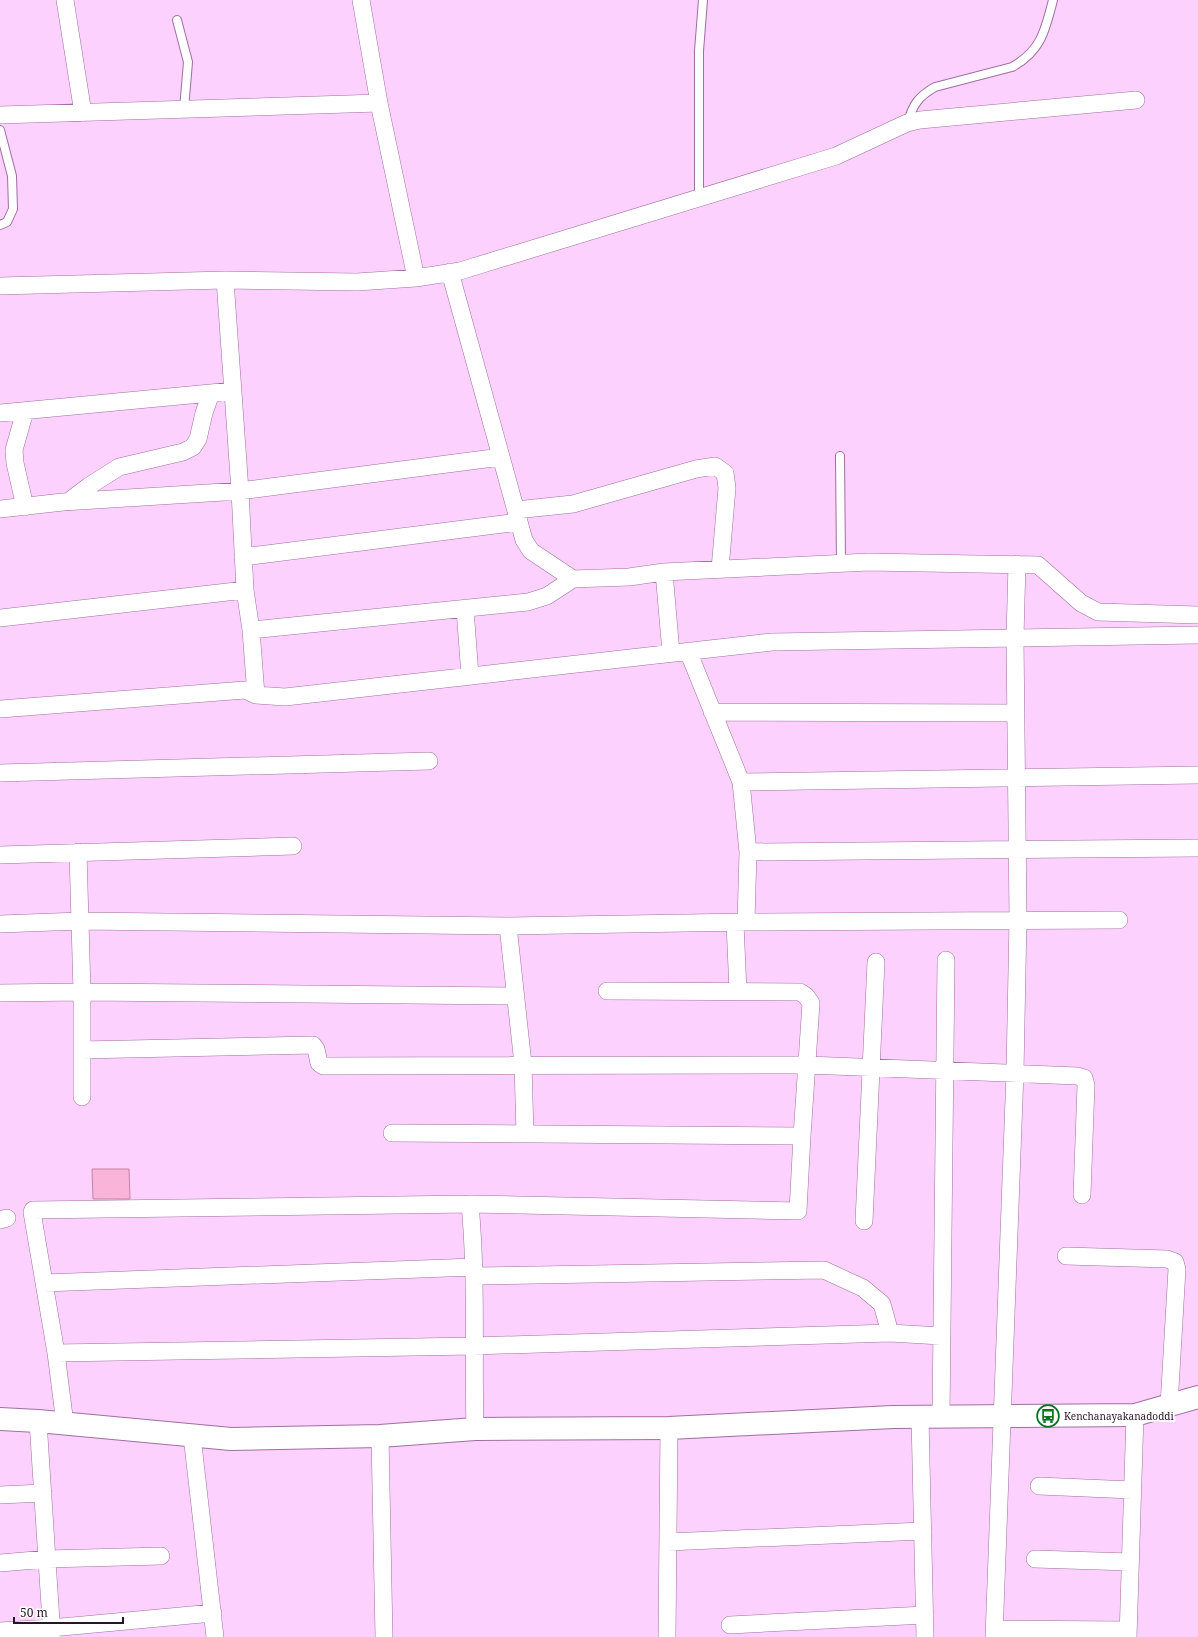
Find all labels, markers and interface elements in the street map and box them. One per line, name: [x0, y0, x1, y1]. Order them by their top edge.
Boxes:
bus stop icon: Kenchanayakanadoddi: [1035, 1403, 1061, 1429]
place label: Kenchanayakanadoddi: [1064, 1409, 1174, 1423]
scale bar: [14, 1599, 123, 1625]
text: 50 m: [20, 1604, 48, 1621]

